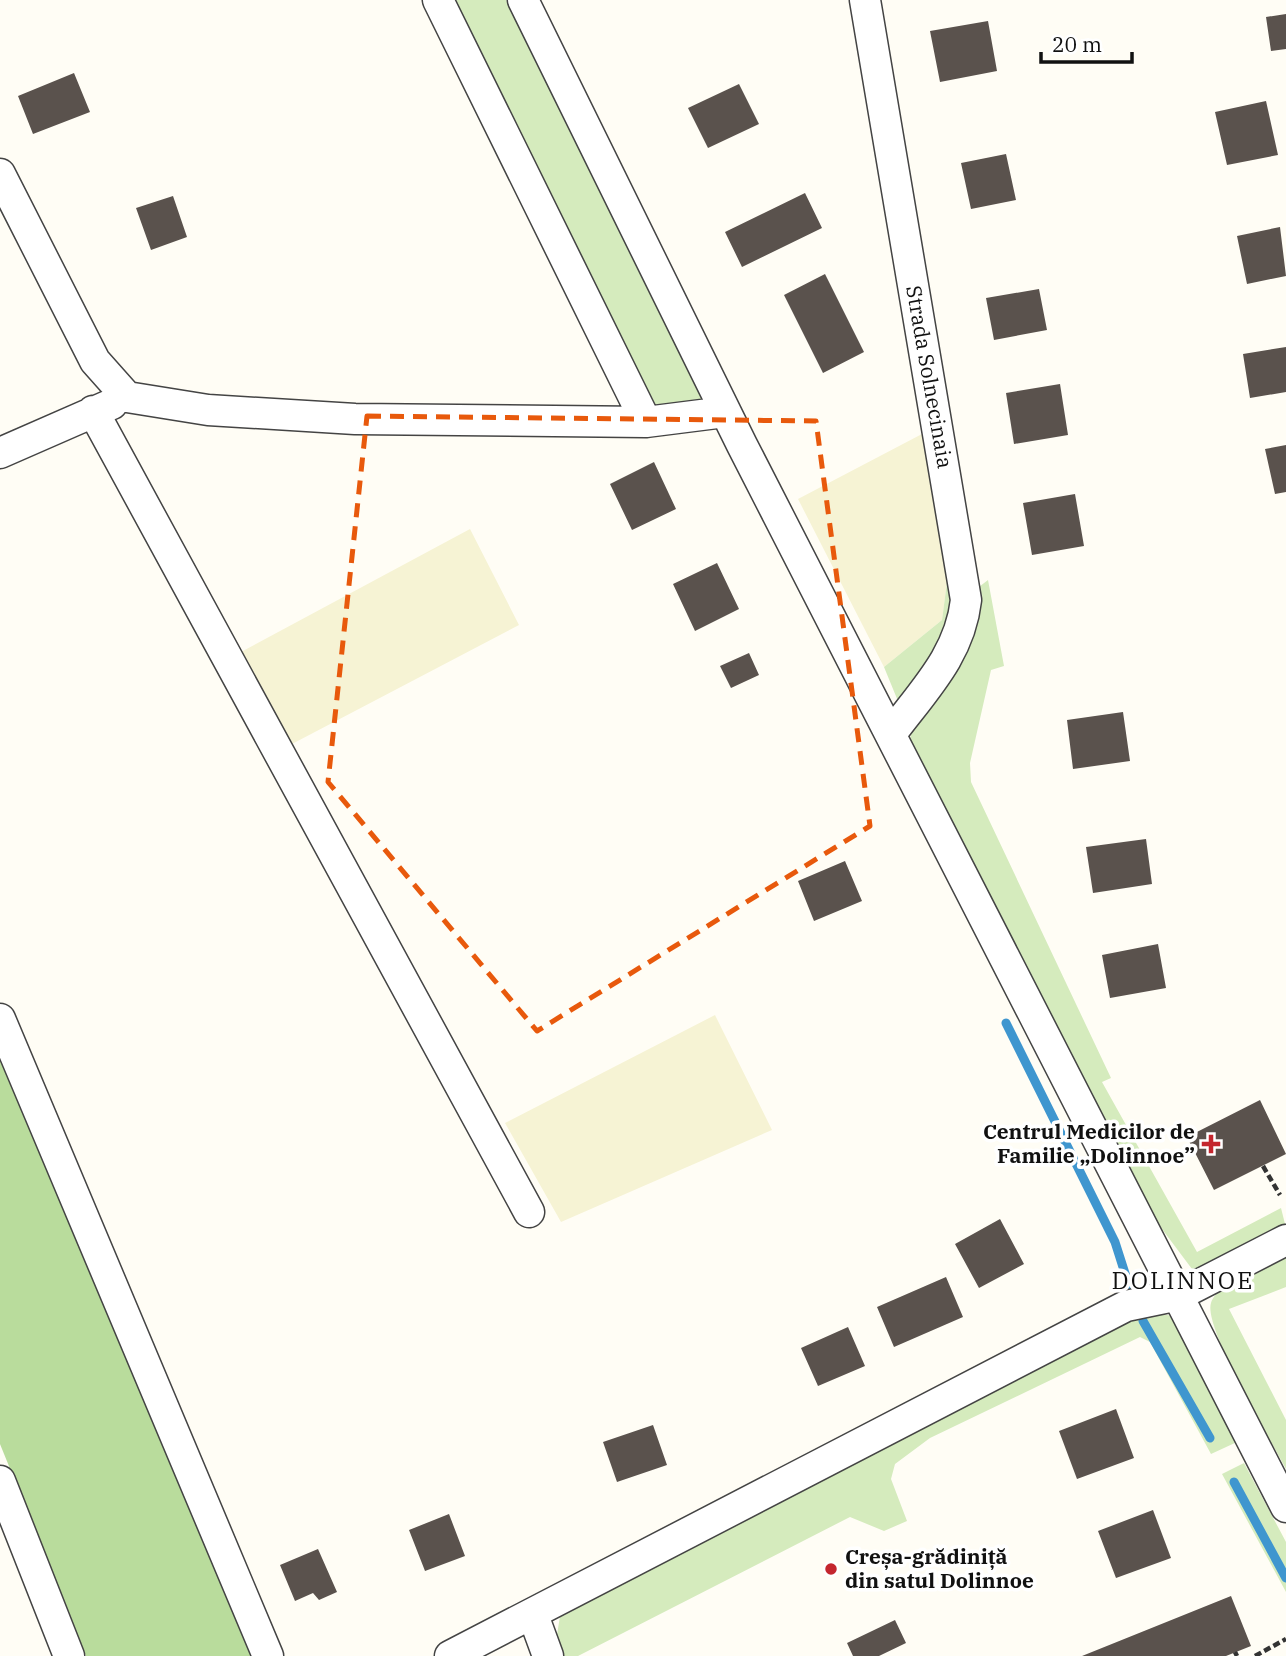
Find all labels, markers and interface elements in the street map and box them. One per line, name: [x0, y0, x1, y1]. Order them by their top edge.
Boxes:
scale bar: [1041, 21, 1132, 65]
text: 20 m: [1052, 30, 1102, 58]
street label: Strada Solnecinaia: [900, 283, 960, 470]
place label: Centrul Medicilor de Familie „Dolinnoe”: [983, 1117, 1195, 1169]
marker: Centrul Medicilor de Familie „Dolinnoe”: [1201, 1134, 1221, 1154]
district label: DOLINNOE: [1112, 1264, 1254, 1296]
place label: Creșa-grădiniță din satul Dolinnoe: [845, 1542, 1034, 1594]
marker: Creșa-grădiniță din satul Dolinnoe: [823, 1561, 839, 1577]

